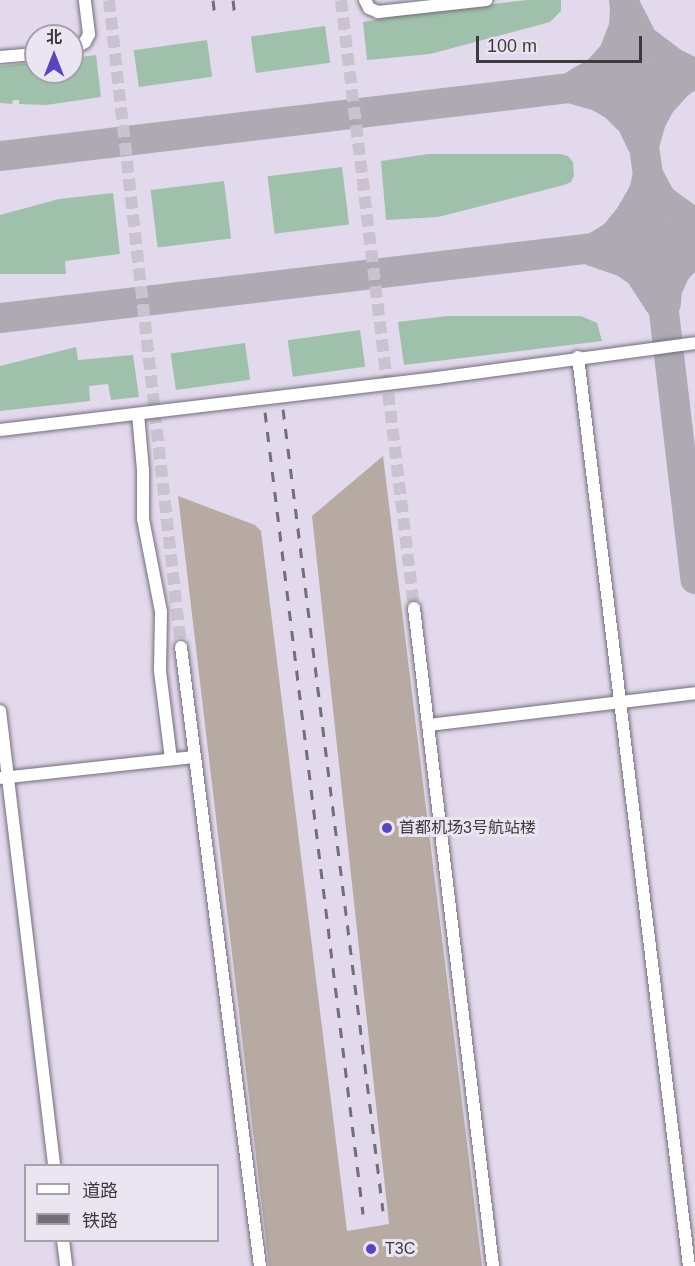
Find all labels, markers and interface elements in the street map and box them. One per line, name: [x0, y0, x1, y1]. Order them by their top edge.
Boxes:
north arrow: [24, 24, 84, 84]
scale bar: [479, 24, 646, 62]
text: 北: [46, 29, 62, 46]
text: 100 m: [487, 36, 537, 56]
place label: 首都机场3号航站楼: [399, 818, 536, 838]
marker: 首都机场3号航站楼: [380, 821, 394, 835]
legend: [24, 1164, 219, 1242]
text: 道路: [82, 1181, 118, 1201]
text: 铁路: [82, 1211, 118, 1231]
place label: T3C: [385, 1239, 415, 1259]
marker: T3C: [362, 1240, 380, 1258]

